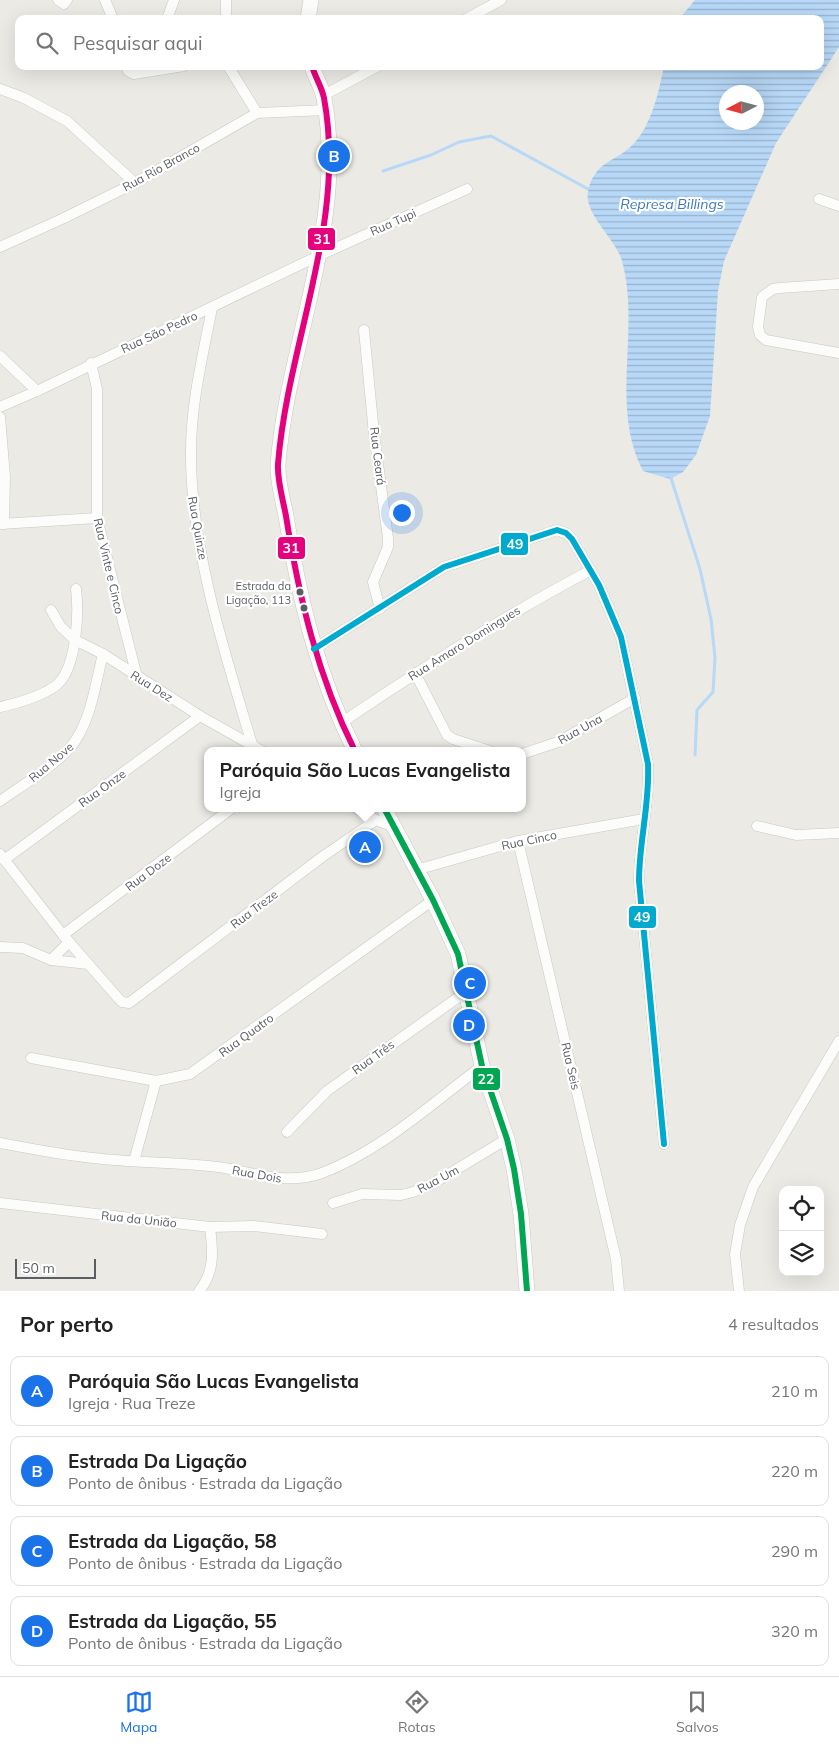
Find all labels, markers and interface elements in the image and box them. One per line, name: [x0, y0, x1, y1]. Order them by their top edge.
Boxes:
search box: [15, 15, 824, 70]
icon: search: [33, 29, 61, 57]
text: Pesquisar aqui: [73, 31, 203, 55]
north arrow: [719, 85, 764, 130]
pin: B: [318, 137, 350, 175]
street label: Rua Rio Branco: [120, 140, 202, 194]
water label: Represa Billings: [620, 195, 724, 213]
street label: Rua Tupi: [368, 205, 419, 239]
line badge: 31: [307, 227, 336, 251]
text: 31: [314, 230, 330, 248]
street label: Rua São Pedro: [118, 308, 200, 356]
street label: Rua Ceará: [367, 426, 389, 486]
street label: Rua Quinze: [185, 495, 211, 561]
your location: [389, 500, 415, 526]
street label: Rua Vinte e Cinco: [91, 517, 127, 616]
line badge: 49: [500, 532, 529, 556]
text: 49: [507, 535, 523, 553]
line badge: 31: [277, 536, 306, 560]
text: 31: [283, 539, 299, 557]
place label: Estrada da Ligação, 113: [226, 579, 291, 607]
marker: Estrada da Ligação, 113: [295, 587, 305, 597]
street label: Rua Amaro Domingues: [405, 602, 523, 684]
unlabelled marker: [299, 603, 309, 613]
street label: Rua Dez: [128, 667, 176, 705]
street label: Rua Una: [555, 711, 605, 747]
street label: Rua Nove: [25, 739, 77, 785]
popup: [204, 747, 526, 812]
text: Paróquia São Lucas Evangelista: [220, 758, 511, 782]
street label: Rua Onze: [76, 766, 128, 810]
text: Igreja: [220, 782, 261, 802]
street label: Rua Cinco: [500, 827, 558, 853]
pin: A: [349, 828, 381, 866]
street label: Rua Doze: [122, 850, 174, 894]
street label: Rua Treze: [227, 886, 281, 932]
line badge: 49: [628, 905, 657, 929]
text: 49: [634, 908, 650, 926]
pin: C: [454, 964, 486, 1002]
pin: D: [453, 1006, 485, 1044]
street label: Rua Quatro: [216, 1010, 277, 1060]
street label: Rua Três: [349, 1037, 397, 1077]
street label: Rua Seis: [558, 1041, 584, 1091]
line badge: 22: [472, 1067, 501, 1091]
text: 22: [478, 1070, 494, 1088]
street label: Rua Dois: [231, 1162, 283, 1186]
street label: Rua Um: [415, 1162, 461, 1196]
map controls: [779, 1186, 824, 1276]
button: locate: [779, 1186, 824, 1231]
street label: Rua da União: [101, 1208, 178, 1230]
button: layers: [779, 1231, 824, 1276]
scale bar: [15, 1256, 96, 1279]
text: 50 m: [22, 1259, 55, 1277]
text: Por perto: [20, 1311, 114, 1337]
text: 4 resultados: [728, 1314, 819, 1334]
text: Paróquia São Lucas Evangelista: [68, 1369, 359, 1393]
text: A: [31, 1381, 43, 1401]
text: 210 m: [771, 1381, 818, 1401]
text: Igreja · Rua Treze: [68, 1393, 195, 1413]
text: Estrada Da Ligação: [68, 1449, 247, 1473]
text: B: [31, 1461, 43, 1481]
text: 220 m: [771, 1461, 818, 1481]
text: Ponto de ônibus · Estrada da Ligação: [68, 1473, 342, 1493]
text: Estrada da Ligação, 58: [68, 1529, 277, 1553]
text: C: [32, 1541, 42, 1561]
text: 290 m: [771, 1541, 818, 1561]
text: Ponto de ônibus · Estrada da Ligação: [68, 1553, 342, 1573]
text: Estrada da Ligação, 55: [68, 1609, 277, 1633]
text: D: [31, 1621, 43, 1641]
text: 320 m: [771, 1621, 818, 1641]
text: Ponto de ônibus · Estrada da Ligação: [68, 1633, 342, 1653]
tab: Mapa: [120, 1688, 157, 1736]
tab: Rotas: [398, 1688, 436, 1736]
tab: Salvos: [676, 1688, 719, 1736]

